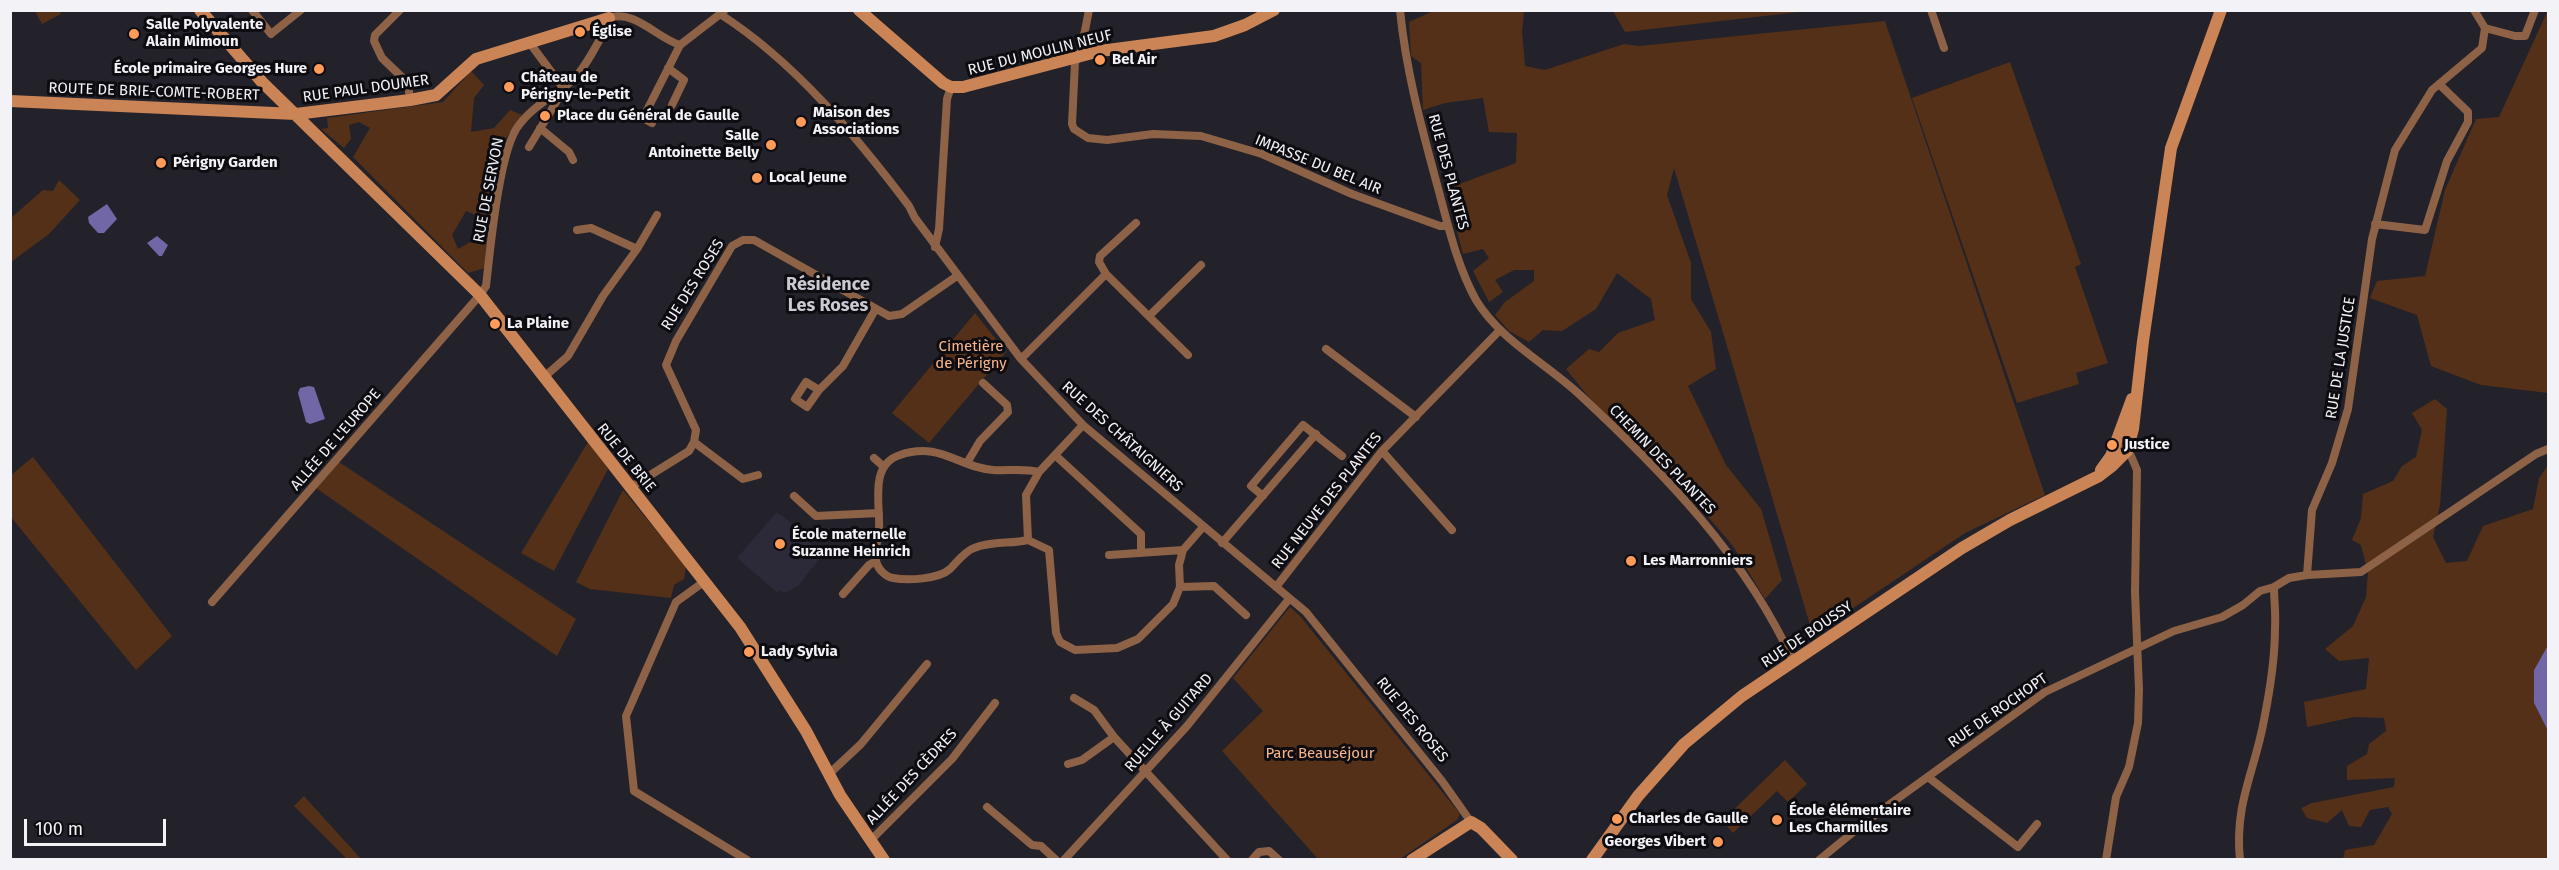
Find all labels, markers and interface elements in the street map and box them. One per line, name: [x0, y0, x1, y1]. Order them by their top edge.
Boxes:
place label: Salle Polyvalente Alain Mimoun: [146, 16, 263, 51]
place label: Église: [592, 23, 632, 41]
marker: Église: [573, 25, 587, 39]
street label: RUE DU MOULIN NEUF: [966, 26, 1114, 80]
marker: Salle Polyvalente Alain Mimoun: [127, 27, 141, 41]
place label: Bel Air: [1112, 51, 1157, 69]
marker: Bel Air: [1093, 53, 1107, 67]
place label: École primaire Georges Hure: [114, 60, 307, 78]
marker: École primaire Georges Hure: [312, 62, 326, 76]
place label: Château de Périgny-le-Petit: [521, 69, 630, 104]
street label: RUE PAUL DOUMER: [302, 71, 430, 107]
street label: ROUTE DE BRIE-COMTE-ROBERT: [48, 79, 260, 105]
marker: Château de Périgny-le-Petit: [502, 80, 516, 94]
place label: Maison des Associations: [813, 104, 899, 139]
place label: Place du Général de Gaulle: [557, 107, 739, 125]
marker: Place du Général de Gaulle: [538, 109, 552, 123]
street label: RUE DES PLANTES: [1424, 112, 1472, 232]
marker: Maison des Associations: [794, 115, 808, 129]
place label: Salle Antoinette Belly: [649, 127, 759, 162]
street label: IMPASSE DU BEL AIR: [1252, 131, 1384, 199]
street label: RUE DE SERVON: [470, 136, 508, 244]
marker: Salle Antoinette Belly: [764, 138, 778, 152]
place label: Périgny Garden: [173, 154, 278, 172]
marker: Périgny Garden: [154, 156, 168, 170]
place label: Local Jeune: [769, 169, 847, 187]
marker: Local Jeune: [750, 171, 764, 185]
street label: RUE DES ROSES: [658, 236, 728, 334]
district label: Résidence Les Roses: [786, 274, 870, 316]
street label: RUE DE LA JUSTICE: [2322, 296, 2360, 420]
place label: La Plaine: [507, 315, 569, 333]
marker: La Plaine: [488, 317, 502, 331]
park label: Cimetière de Périgny: [935, 338, 1007, 373]
street label: RUE DES CHÂTAIGNIERS: [1058, 378, 1186, 496]
street label: ALLÉE DE L'EUROPE: [287, 386, 385, 494]
street label: CHEMIN DES PLANTES: [1605, 401, 1719, 519]
street label: RUE DE BRIE: [593, 420, 659, 496]
street label: RUE NEUVE DES PLANTES: [1268, 429, 1386, 573]
place label: Justice: [2124, 436, 2170, 454]
marker: Justice: [2105, 438, 2119, 452]
place label: École maternelle Suzanne Heinrich: [792, 526, 910, 561]
marker: École maternelle Suzanne Heinrich: [773, 537, 787, 551]
place label: Les Marronniers: [1643, 552, 1753, 570]
marker: Les Marronniers: [1624, 554, 1638, 568]
street label: RUE DE BOUSSY: [1758, 598, 1856, 672]
place label: Lady Sylvia: [761, 643, 838, 661]
marker: Lady Sylvia: [742, 645, 756, 659]
street label: RUELLE À GUITARD: [1121, 670, 1217, 776]
street label: RUE DE ROCHOPT: [1945, 670, 2051, 752]
street label: RUE DES ROSES: [1372, 674, 1452, 766]
street label: ALLÉE DES CÈDRES: [863, 725, 961, 829]
park label: Parc Beauséjour: [1265, 745, 1375, 763]
place label: École élémentaire Les Charmilles: [1789, 802, 1911, 837]
scale bar: [27, 807, 170, 845]
place label: Charles de Gaulle: [1629, 810, 1748, 828]
marker: Charles de Gaulle: [1610, 812, 1624, 826]
marker: École élémentaire Les Charmilles: [1770, 813, 1784, 827]
text: 100 m: [35, 818, 83, 840]
place label: Georges Vibert: [1605, 833, 1706, 851]
marker: Georges Vibert: [1711, 835, 1725, 849]

